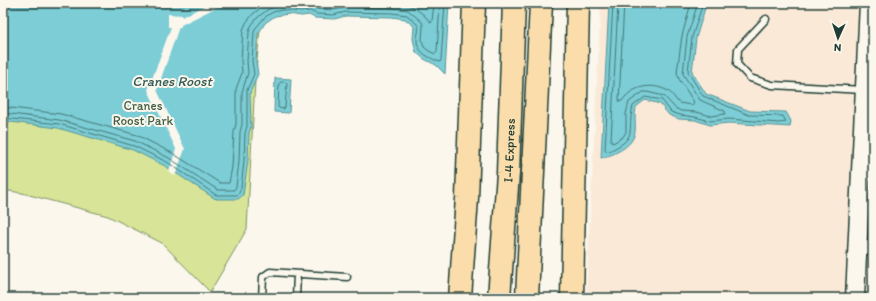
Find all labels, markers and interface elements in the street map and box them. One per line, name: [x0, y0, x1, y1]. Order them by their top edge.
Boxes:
north arrow: [818, 18, 858, 58]
text: N: [833, 41, 842, 54]
water label: Cranes Roost: [132, 73, 214, 90]
park label: Cranes Roost Park: [113, 98, 174, 128]
street label: I-4 Express: [500, 118, 518, 183]

